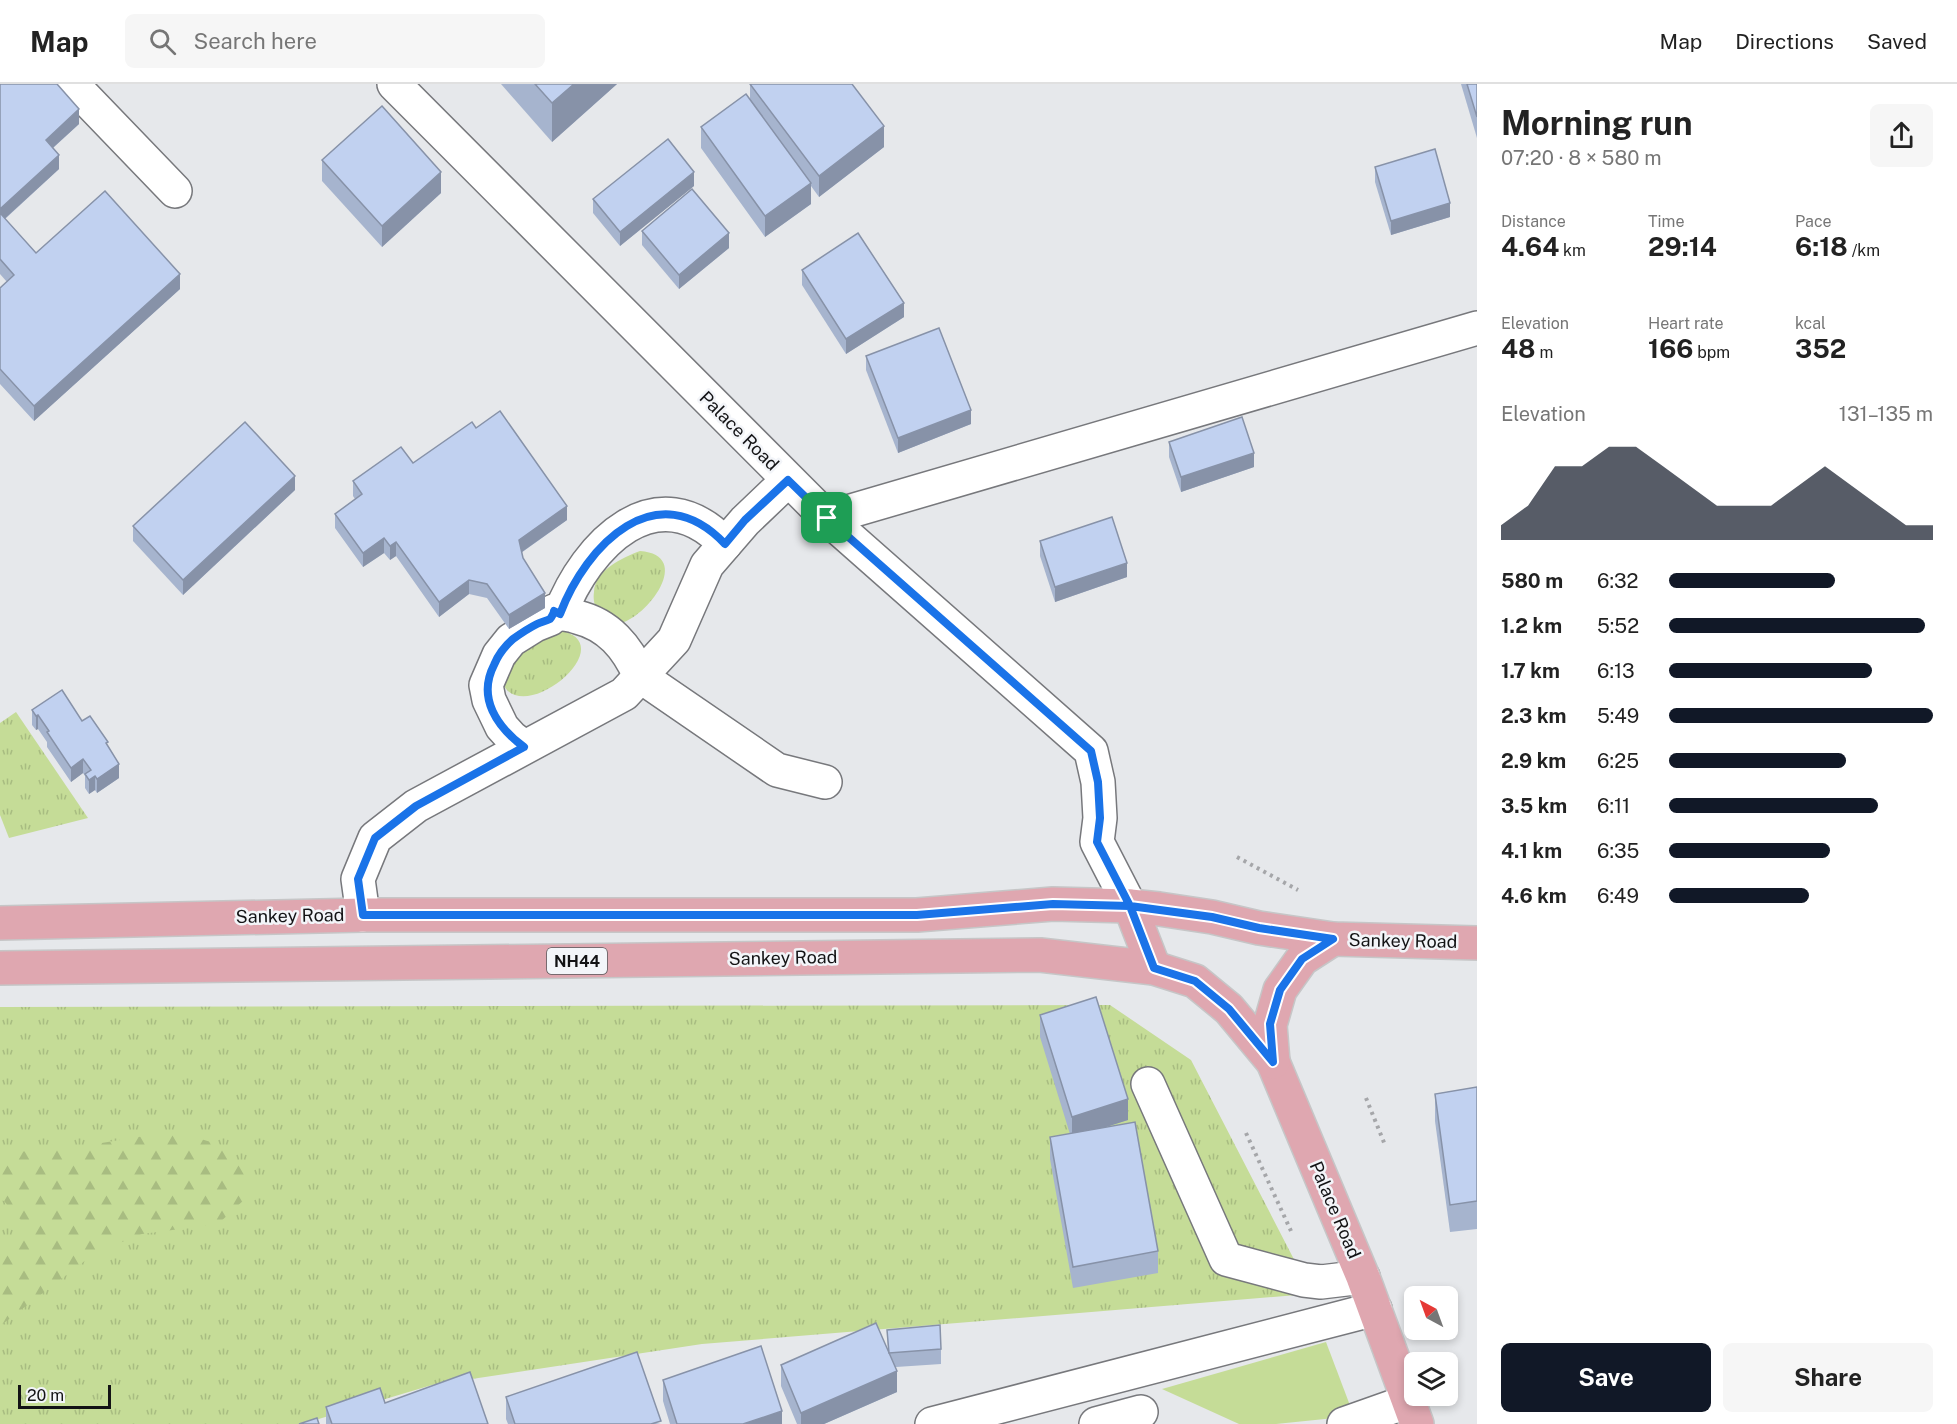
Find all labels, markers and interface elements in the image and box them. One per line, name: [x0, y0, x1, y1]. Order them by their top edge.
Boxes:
search box: [125, 14, 545, 68]
text: Map: [30, 25, 89, 58]
icon: search: [146, 25, 179, 58]
text: Search here: [194, 28, 317, 54]
text: Map: [1660, 29, 1702, 54]
text: Directions: [1735, 29, 1834, 54]
text: Saved: [1867, 29, 1927, 54]
text: Morning run: [1501, 104, 1693, 142]
button: share: [1870, 104, 1933, 167]
text: 07:20 · 8 × 580 m: [1501, 146, 1662, 170]
text: Distance: [1501, 212, 1566, 231]
text: Time: [1648, 212, 1684, 231]
text: Pace: [1795, 212, 1832, 231]
text: 4.64: [1501, 231, 1559, 262]
text: 29:14: [1648, 231, 1717, 262]
text: 6:18: [1795, 231, 1848, 262]
text: km: [1559, 241, 1586, 260]
text: /km: [1848, 241, 1880, 260]
text: Elevation: [1501, 314, 1569, 333]
text: Heart rate: [1648, 314, 1724, 333]
text: kcal: [1795, 314, 1826, 333]
text: 48: [1501, 333, 1536, 364]
text: 166: [1648, 333, 1693, 364]
text: 352: [1795, 333, 1846, 364]
text: m: [1536, 343, 1553, 362]
text: bpm: [1693, 343, 1730, 362]
street label: Palace Road: [695, 387, 783, 475]
text: Elevation: [1501, 402, 1586, 426]
text: 131–135 m: [1839, 402, 1933, 426]
pin: [801, 492, 852, 543]
icon: arrive: [810, 501, 843, 534]
text: 580 m: [1501, 569, 1563, 593]
text: 6:32: [1597, 569, 1638, 593]
text: 1.2 km: [1501, 614, 1562, 638]
text: 5:52: [1597, 614, 1639, 638]
text: 1.7 km: [1501, 659, 1560, 683]
text: 6:13: [1597, 659, 1635, 683]
text: 2.3 km: [1501, 704, 1566, 728]
text: 5:49: [1597, 704, 1639, 728]
text: 2.9 km: [1501, 749, 1566, 773]
text: 6:25: [1597, 749, 1639, 773]
text: 3.5 km: [1501, 794, 1567, 818]
text: 6:11: [1597, 794, 1630, 818]
text: 4.1 km: [1501, 839, 1562, 863]
text: 6:35: [1597, 839, 1639, 863]
text: 4.6 km: [1501, 884, 1567, 908]
text: 6:49: [1597, 884, 1639, 908]
street label: Sankey Road: [235, 904, 345, 927]
street label: Sankey Road: [1348, 929, 1458, 952]
street label: Sankey Road: [728, 946, 838, 969]
road number: NH44: [547, 948, 607, 974]
street label: Palace Road: [1306, 1158, 1365, 1261]
north arrow: [1404, 1286, 1458, 1340]
map controls: [1404, 1286, 1458, 1406]
button: Save: [1501, 1343, 1711, 1412]
button: Share: [1723, 1343, 1933, 1412]
button: layers: [1404, 1352, 1458, 1406]
scale bar: [18, 1382, 111, 1410]
text: 20 m: [27, 1386, 64, 1405]

